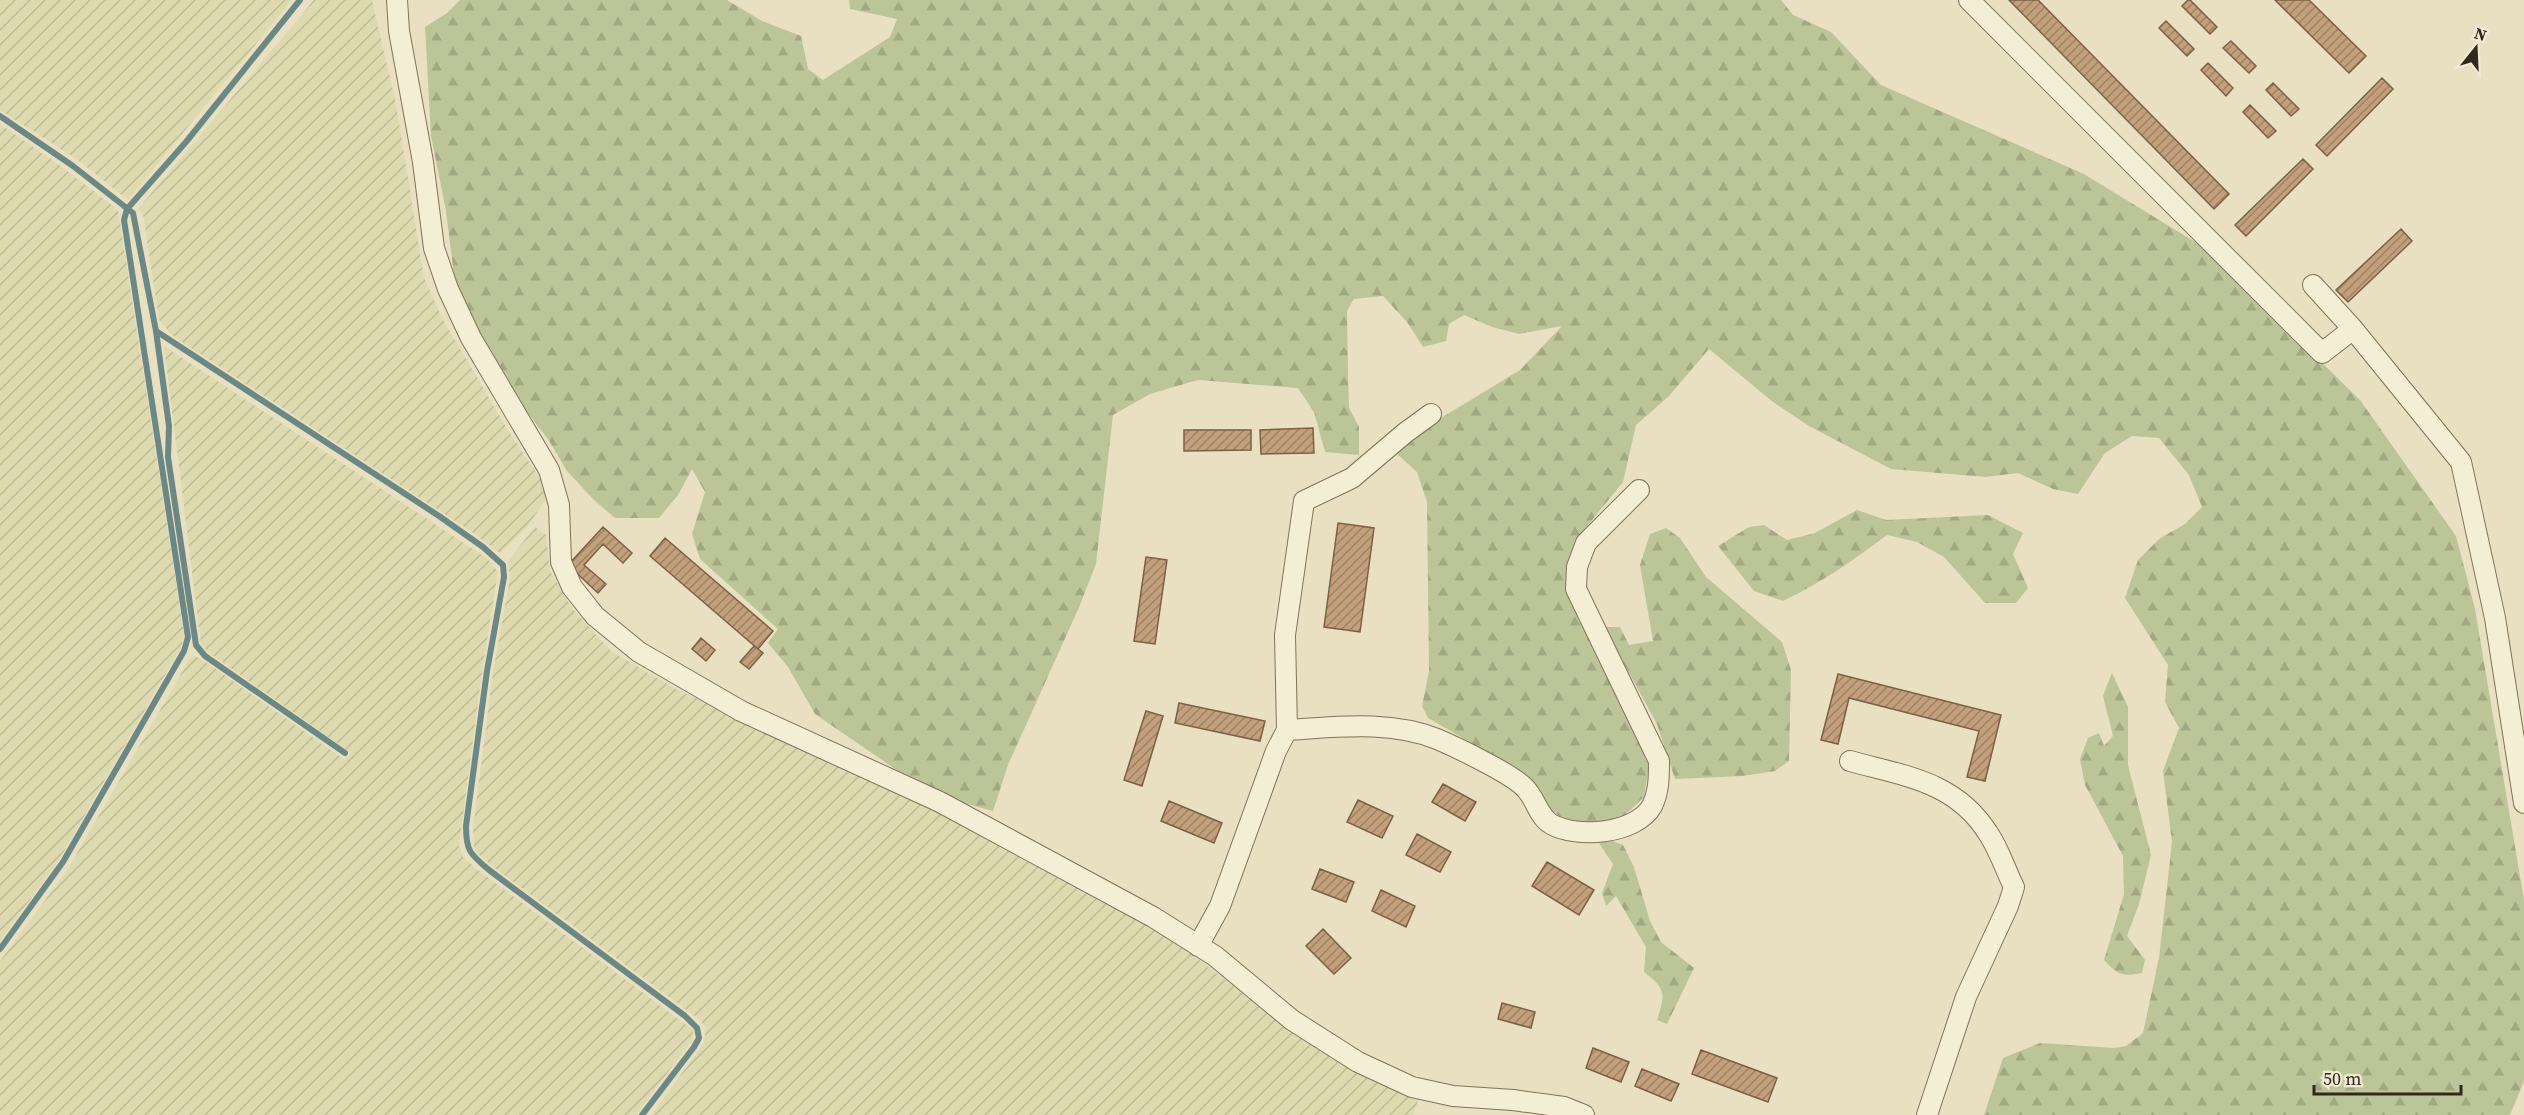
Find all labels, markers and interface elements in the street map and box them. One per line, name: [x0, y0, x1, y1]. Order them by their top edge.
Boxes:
north arrow: [2446, 18, 2506, 78]
text: N: [2472, 21, 2490, 46]
scale bar: [2314, 1058, 2461, 1096]
text: 50 m: [2323, 1066, 2361, 1091]

